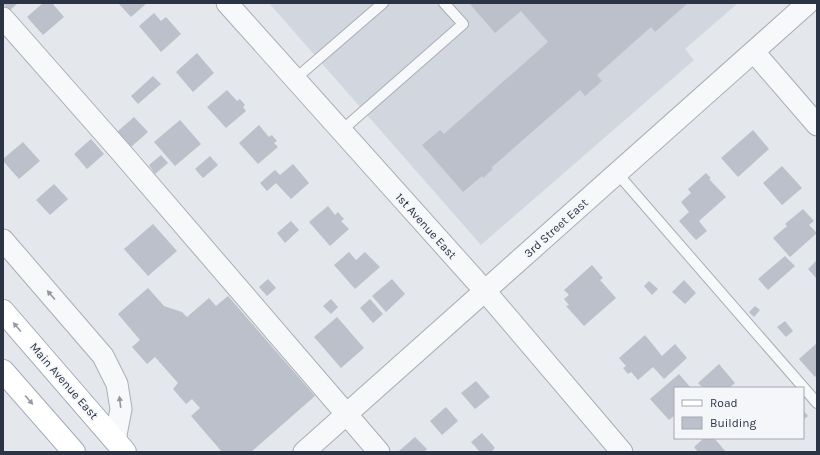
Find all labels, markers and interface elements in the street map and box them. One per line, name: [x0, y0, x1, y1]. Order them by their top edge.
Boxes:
street label: 1st Avenue East: [393, 190, 460, 262]
street label: 3rd Street East: [521, 195, 591, 260]
one-way arrow: [46, 290, 55, 300]
one-way arrow: [13, 322, 22, 332]
street label: Main Avenue East: [27, 340, 101, 423]
legend: [674, 387, 804, 439]
one-way arrow: [24, 395, 33, 406]
one-way arrow: [117, 396, 123, 408]
text: Road: [710, 396, 738, 410]
text: Building: [710, 416, 757, 430]

